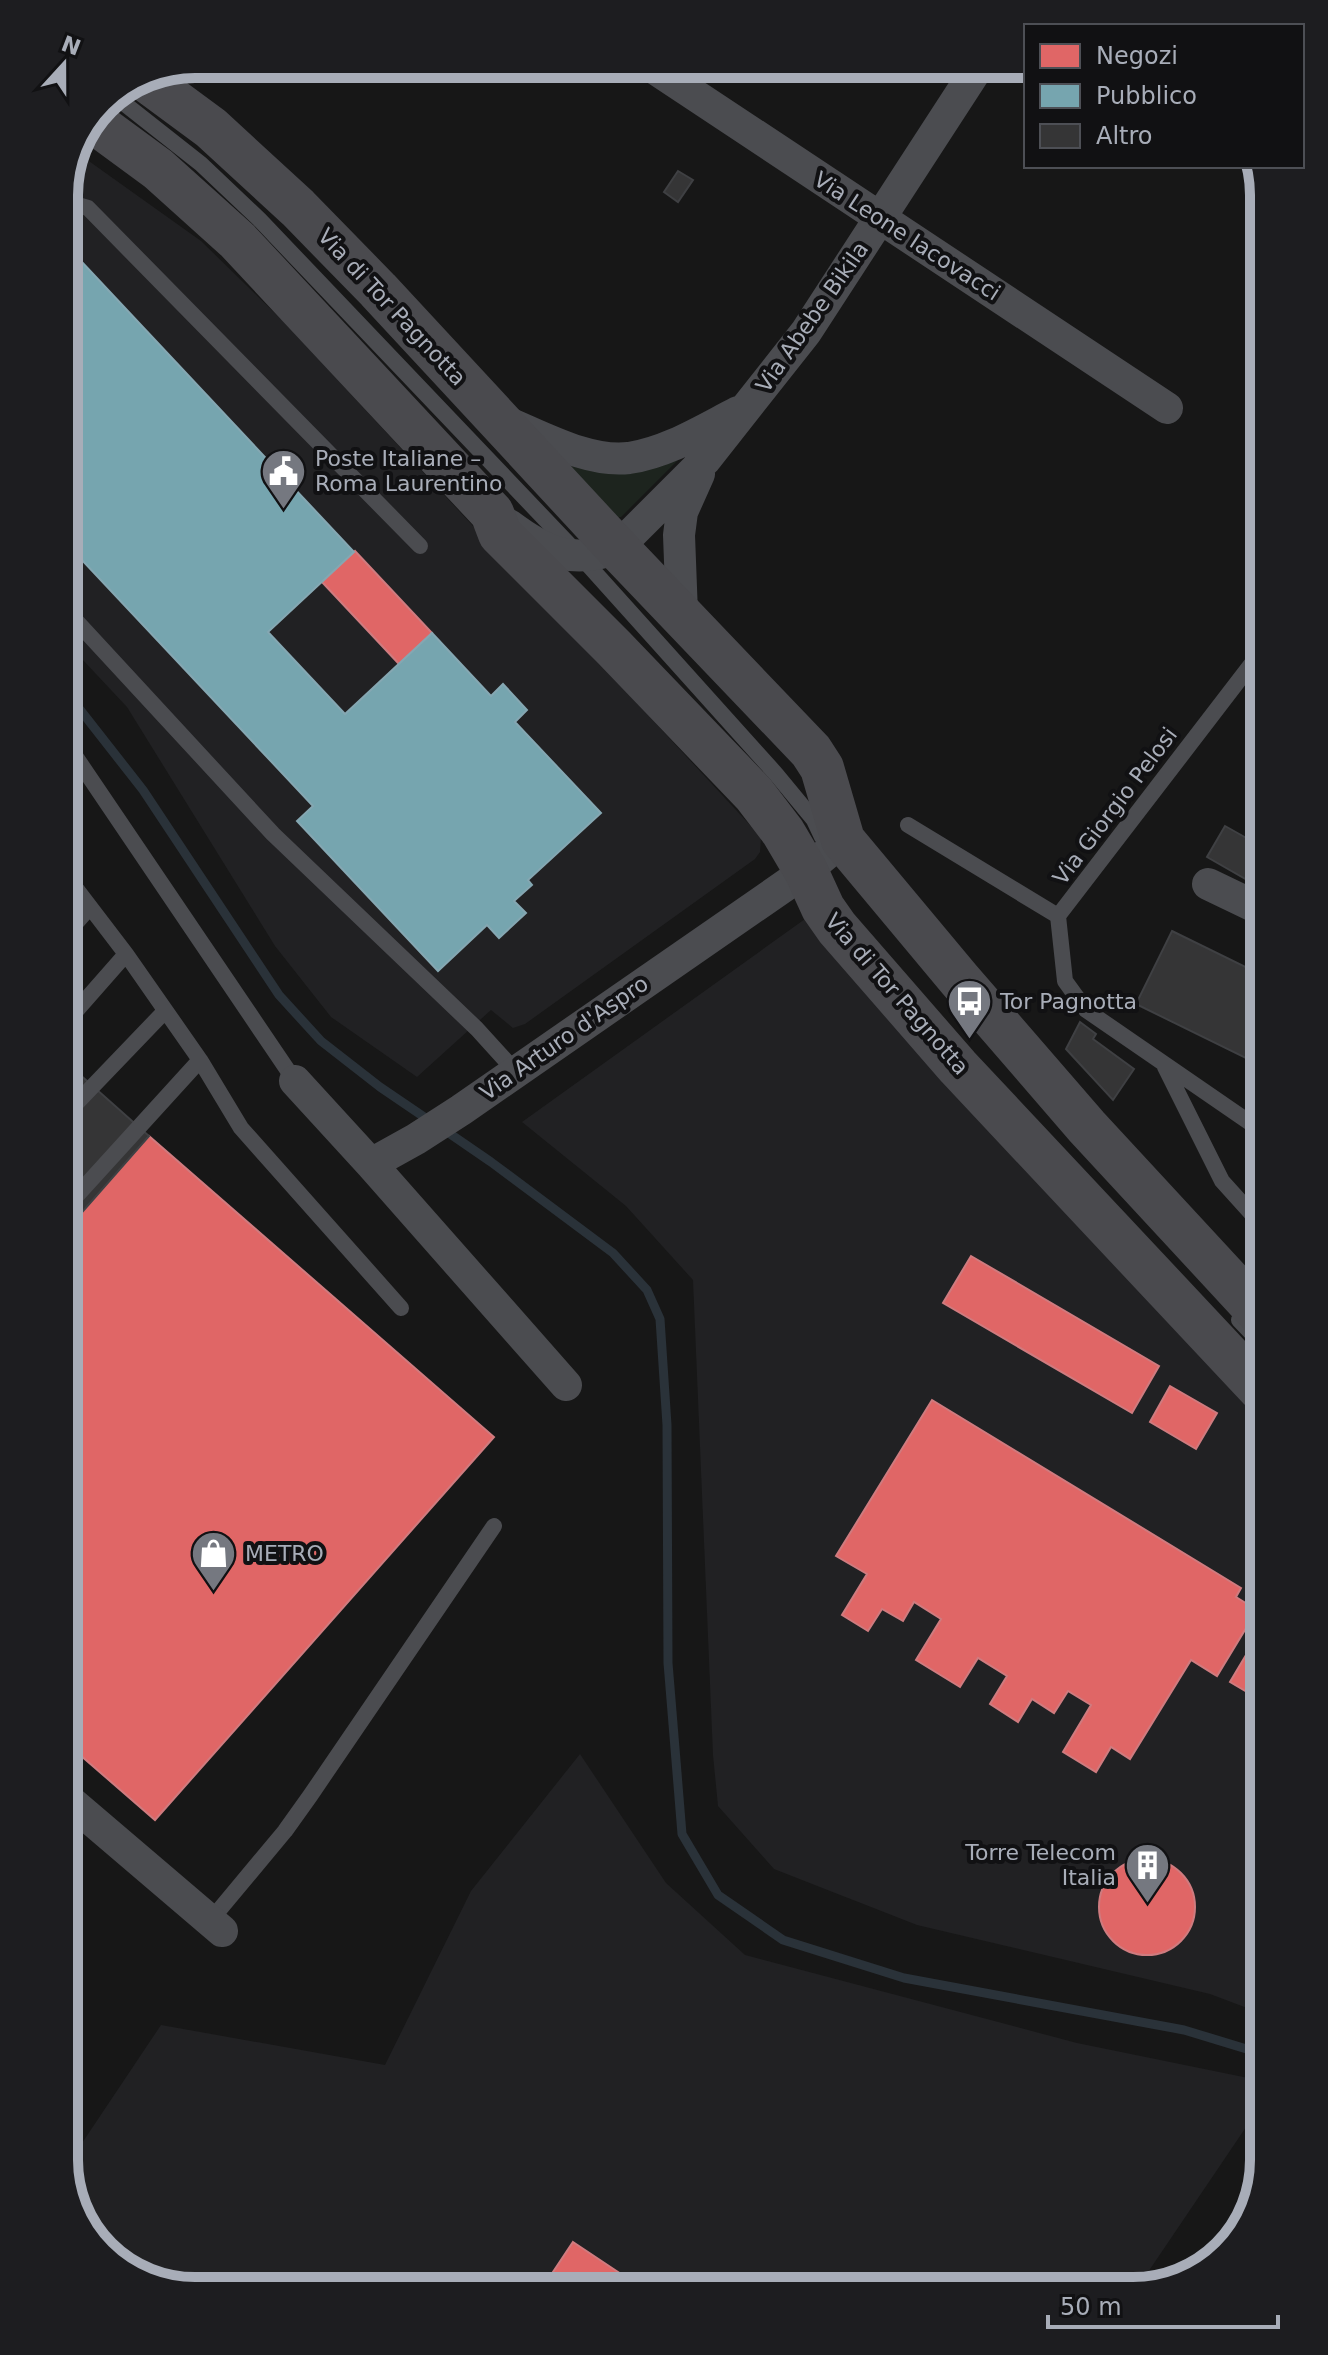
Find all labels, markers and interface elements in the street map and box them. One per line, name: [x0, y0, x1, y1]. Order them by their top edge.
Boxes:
north arrow: [24, 24, 104, 104]
legend: [1024, 24, 1304, 168]
text: N: [58, 31, 84, 61]
text: Negozi: [1096, 42, 1178, 70]
text: Pubblico: [1096, 82, 1197, 110]
text: Altro: [1096, 122, 1153, 150]
street label: Via Leone Iacovacci: [809, 166, 1005, 306]
street label: Via di Tor Pagnotta: [313, 223, 471, 391]
street label: Via Abebe Bikila: [751, 237, 873, 397]
place label: Poste Italiane – Roma Laurentino: [315, 446, 503, 496]
public building icon: Poste Italiane – Roma Laurentino: [260, 447, 308, 510]
street label: Via Giorgio Pelosi: [1048, 723, 1182, 889]
street label: Via di Tor Pagnotta: [820, 908, 974, 1080]
street label: Via Arturo d'Aspro: [475, 971, 653, 1105]
bus stop icon: Tor Pagnotta: [945, 977, 993, 1040]
place label: Tor Pagnotta: [999, 989, 1137, 1014]
shop icon: METRO: [190, 1529, 238, 1592]
place label: METRO: [245, 1541, 324, 1566]
place label: Torre Telecom Italia: [964, 1840, 1116, 1890]
building icon: Torre Telecom Italia: [1123, 1841, 1171, 1904]
scale bar: [1048, 2279, 1278, 2329]
text: 50 m: [1060, 2293, 1122, 2321]

